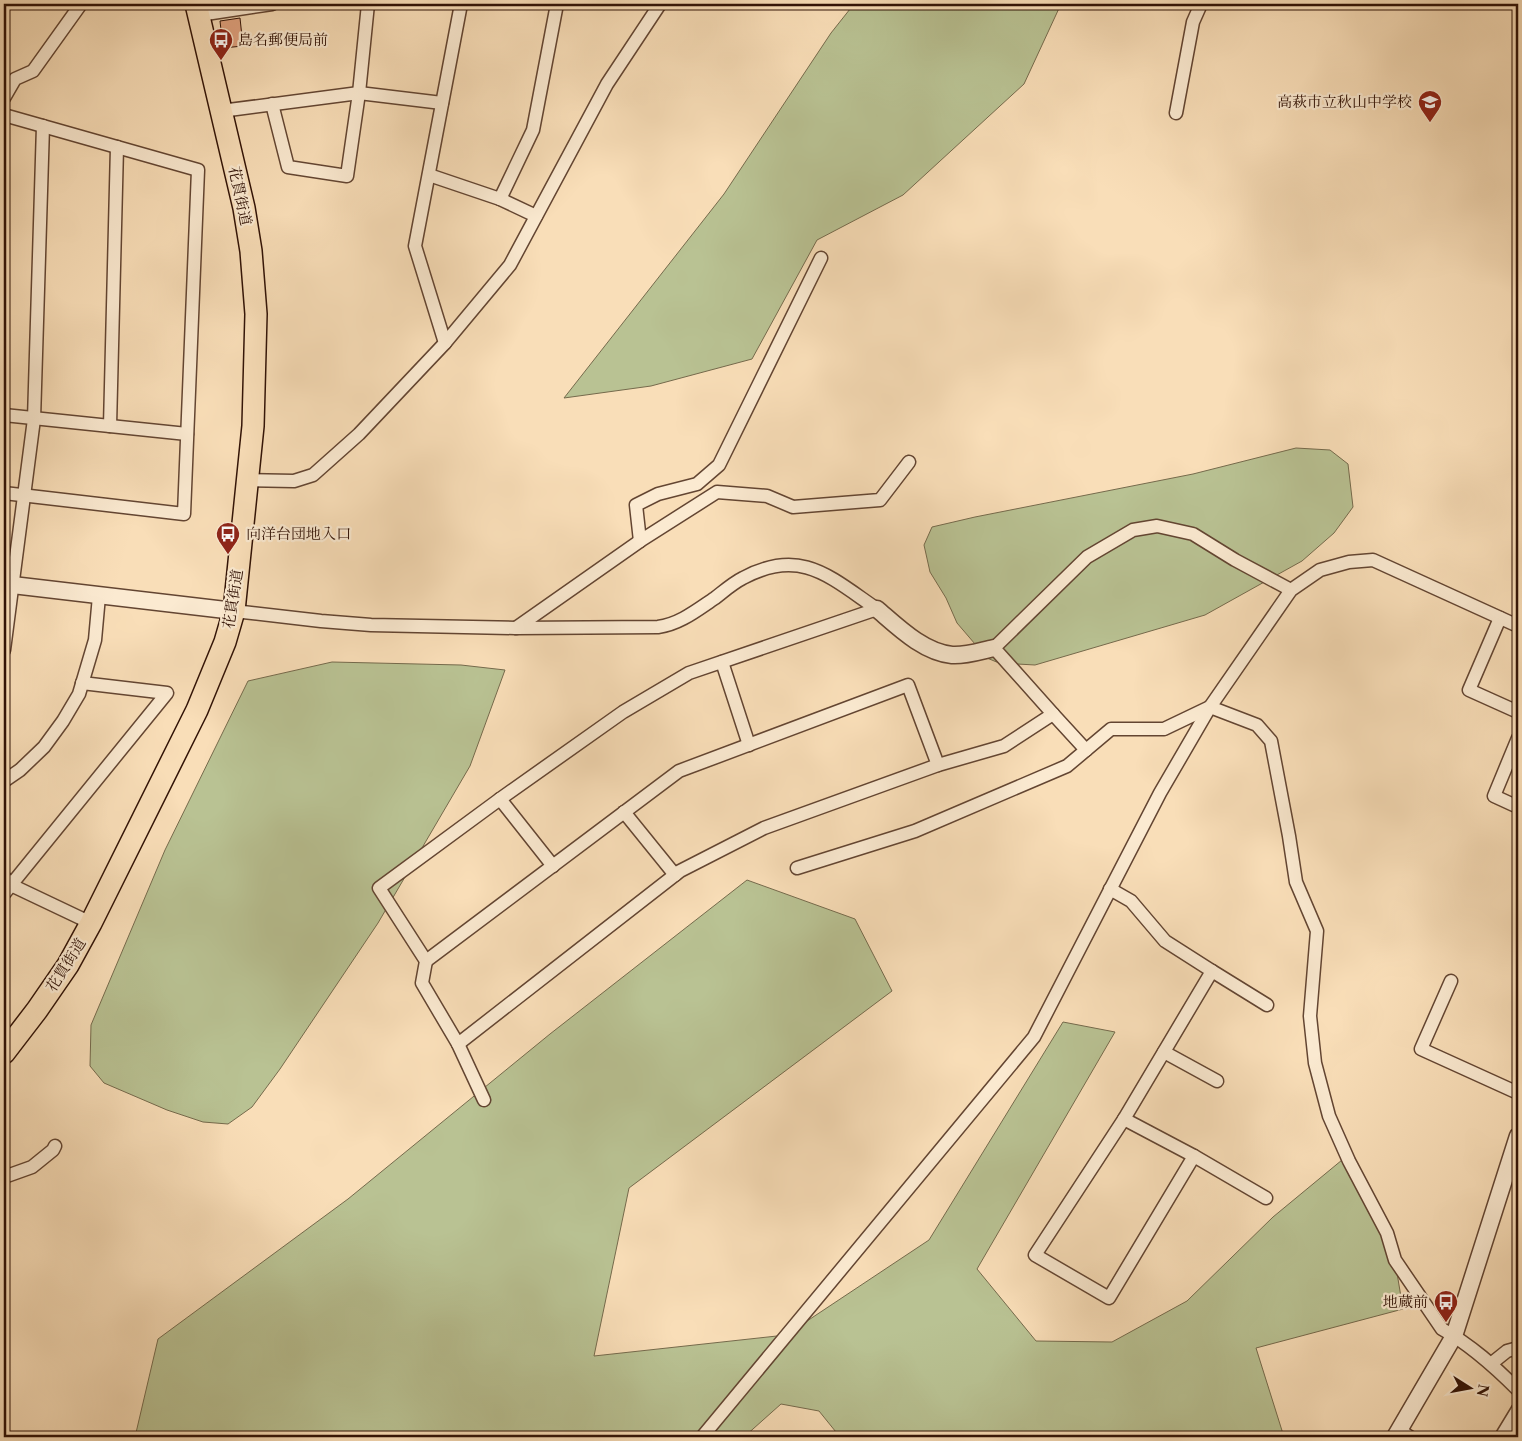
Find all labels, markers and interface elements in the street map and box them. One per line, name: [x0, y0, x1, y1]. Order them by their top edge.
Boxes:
bus stop icon: 島名郵便局前: [208, 27, 234, 61]
place label: 島名郵便局前: [238, 30, 328, 49]
school or university icon: 高萩市立秋山中学校: [1417, 89, 1443, 123]
place label: 高萩市立秋山中学校: [1277, 92, 1412, 111]
street label: 花貫街道: [225, 165, 256, 227]
bus stop icon: 向洋台団地入口: [215, 521, 241, 555]
place label: 向洋台団地入口: [246, 524, 351, 543]
street label: 花貫街道: [218, 568, 247, 630]
street label: 花貫街道: [42, 934, 90, 995]
bus stop icon: 地蔵前: [1433, 1289, 1459, 1323]
place label: 地蔵前: [1383, 1292, 1428, 1311]
north arrow: [1444, 1364, 1494, 1414]
text: N: [1473, 1383, 1493, 1398]

